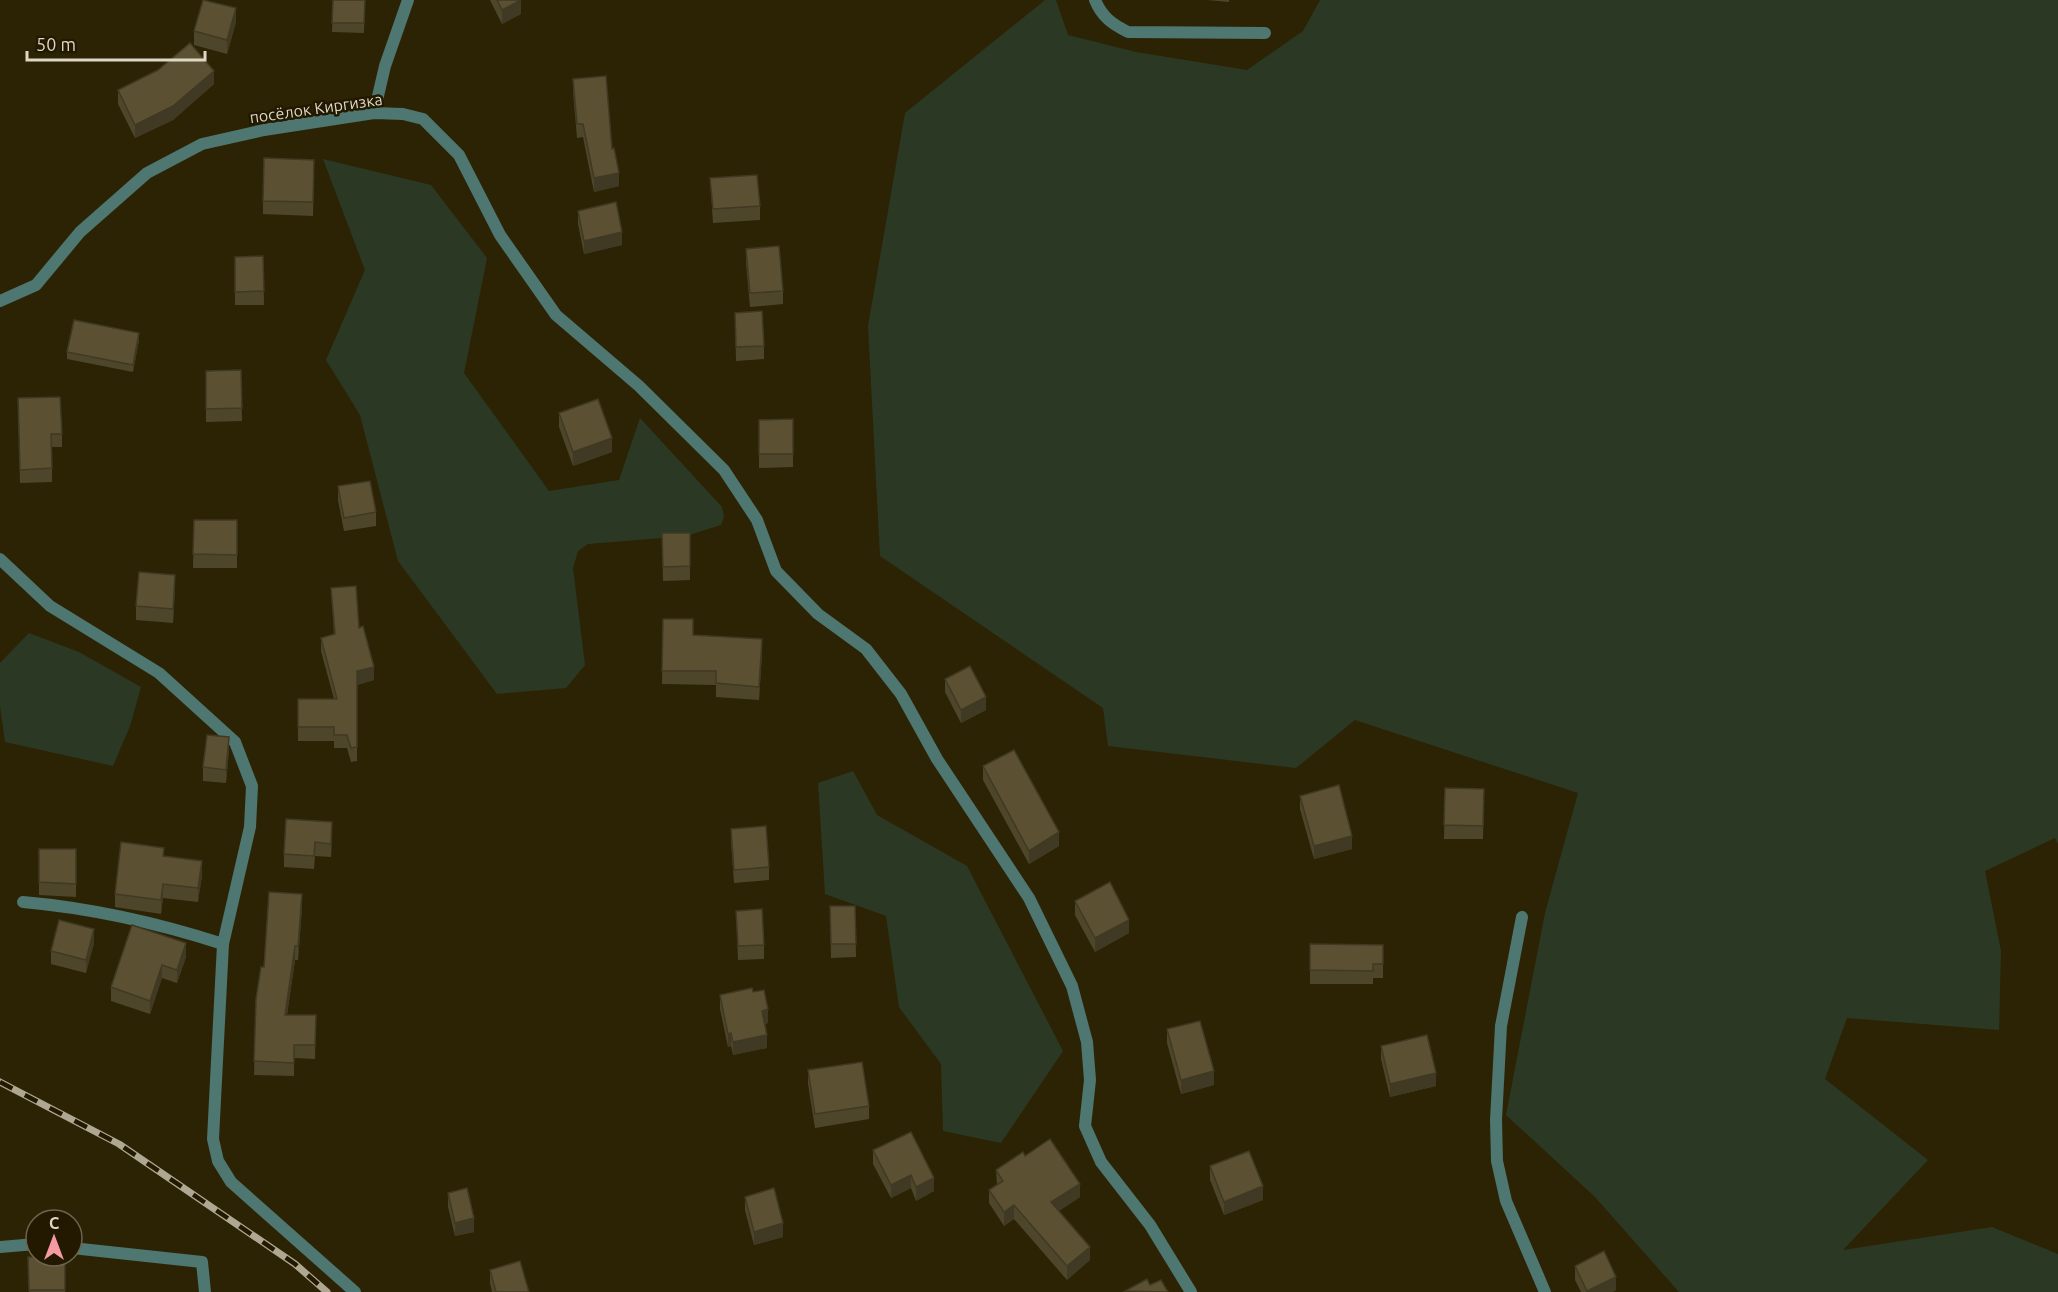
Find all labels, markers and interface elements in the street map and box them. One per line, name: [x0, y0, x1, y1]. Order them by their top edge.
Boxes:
scale bar: [27, 24, 206, 62]
text: 50 m: [36, 34, 76, 54]
street label: посёлок Киргизка: [248, 90, 384, 126]
north arrow: [24, 1208, 84, 1268]
text: С: [49, 1214, 59, 1232]

